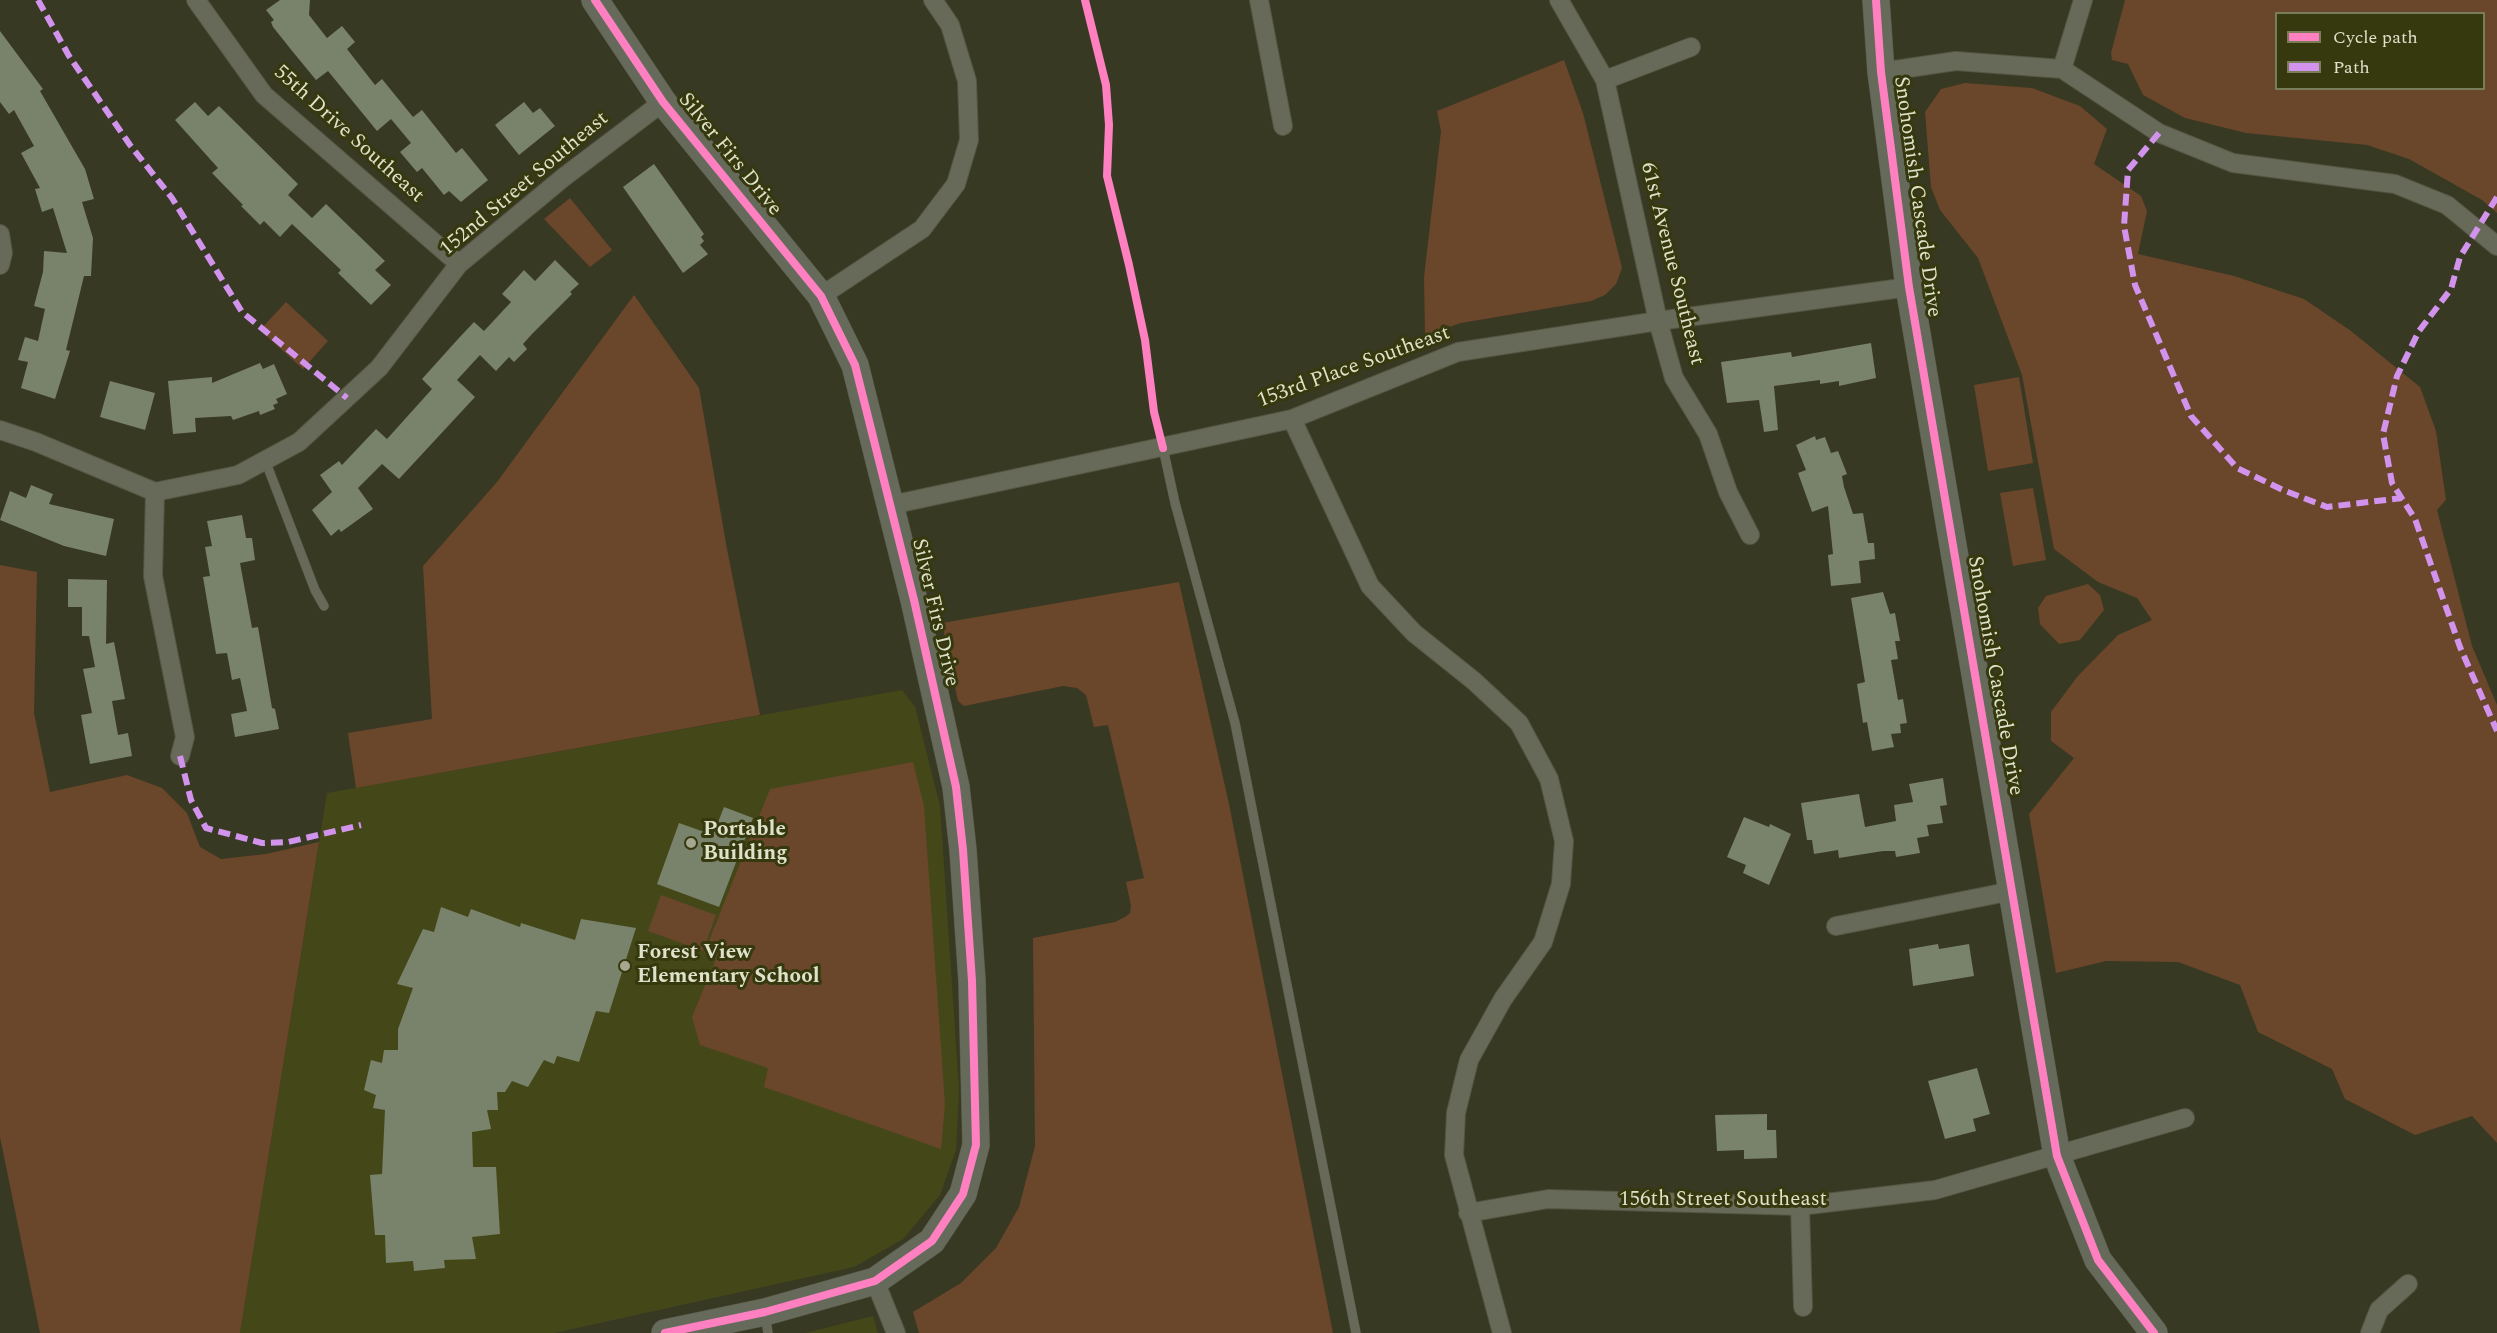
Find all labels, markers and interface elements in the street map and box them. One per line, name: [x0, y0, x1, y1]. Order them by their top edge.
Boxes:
legend: [2275, 12, 2485, 90]
text: Cycle path: [2333, 24, 2418, 51]
text: Path: [2333, 54, 2370, 81]
street label: 55th Drive Southeast: [268, 61, 428, 209]
street label: Snohomish Cascade Drive: [1887, 75, 1945, 319]
street label: Silver Firs Drive: [672, 88, 786, 222]
street label: 152nd Street Southeast: [436, 107, 614, 263]
street label: 61st Avenue Southeast: [1634, 160, 1708, 368]
street label: 153rd Place Southeast: [1254, 321, 1454, 415]
street label: Silver Firs Drive: [905, 537, 963, 689]
street label: Snohomish Cascade Drive: [1961, 554, 2027, 798]
place label: Portable Building: [703, 818, 788, 868]
marker: Portable Building: [684, 836, 698, 850]
place label: Forest View Elementary School: [637, 941, 820, 991]
marker: Forest View Elementary School: [618, 959, 632, 973]
street label: 156th Street Southeast: [1619, 1188, 1827, 1214]

